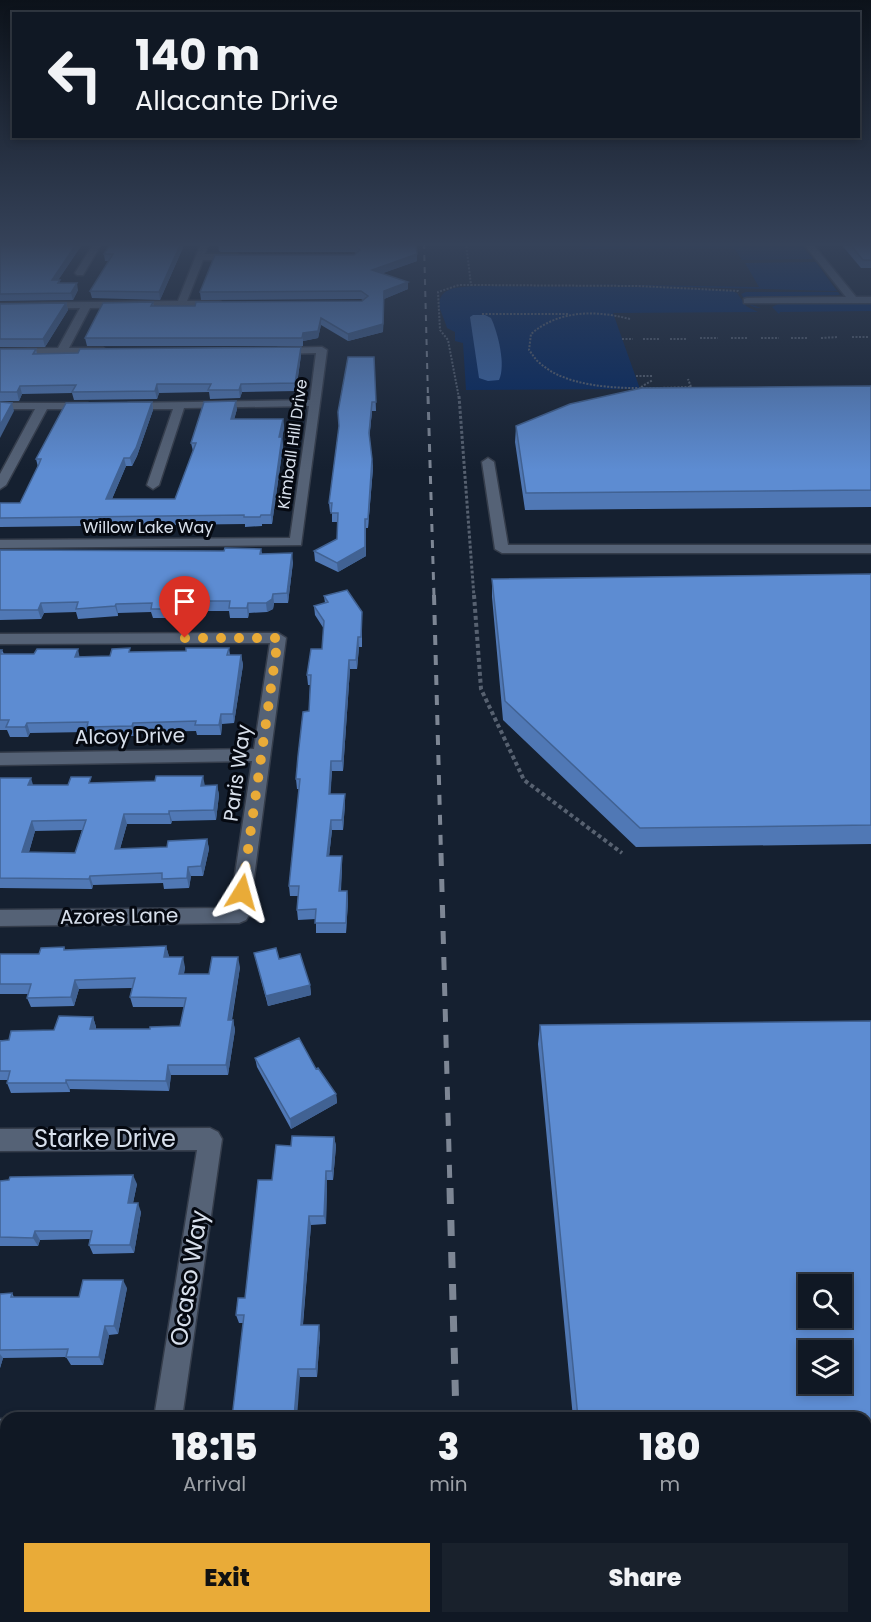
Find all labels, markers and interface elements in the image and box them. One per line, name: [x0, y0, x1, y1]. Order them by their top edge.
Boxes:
text: 140 m: [135, 26, 260, 85]
icon: left: [36, 36, 114, 114]
text: Allacante Drive: [135, 82, 338, 119]
street label: Kimball Hill Drive: [272, 378, 313, 511]
street label: Willow Lake Way: [83, 516, 213, 539]
pin: [159, 576, 210, 638]
icon: arrive: [168, 585, 201, 618]
street label: Alcoy Drive: [75, 721, 185, 751]
street label: Paris Way: [216, 723, 258, 823]
position arrow: [210, 860, 274, 924]
street label: Azores Lane: [60, 901, 178, 931]
street label: Starke Drive: [34, 1122, 176, 1155]
street label: Ocaso Way: [161, 1207, 216, 1348]
map controls: [798, 1274, 852, 1394]
button: search: [798, 1274, 852, 1328]
button: layers: [798, 1340, 852, 1394]
text: 18:15: [172, 1422, 258, 1473]
text: 3: [437, 1422, 459, 1473]
text: 180: [639, 1422, 700, 1473]
text: Arrival: [183, 1470, 246, 1498]
text: min: [429, 1470, 468, 1498]
text: m: [659, 1470, 680, 1498]
button: Exit: [24, 1543, 430, 1612]
button: Share: [442, 1543, 848, 1612]

